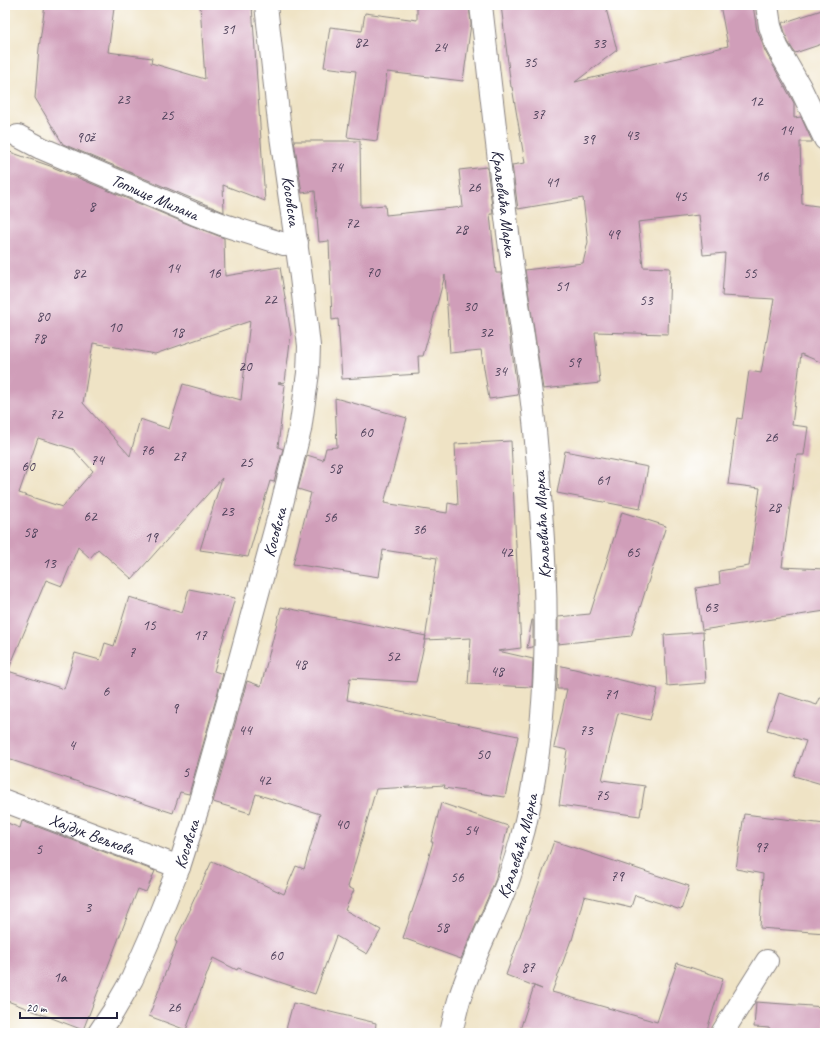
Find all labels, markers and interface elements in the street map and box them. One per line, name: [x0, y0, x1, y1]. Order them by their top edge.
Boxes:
house number: 31: [221, 20, 236, 39]
house number: 82: [354, 33, 369, 52]
house number: 33: [592, 34, 607, 53]
house number: 24: [433, 38, 448, 57]
house number: 35: [523, 53, 538, 72]
house number: 23: [116, 90, 131, 109]
house number: 12: [749, 92, 764, 111]
house number: 37: [531, 105, 546, 124]
house number: 25: [160, 106, 175, 125]
house number: 14: [779, 121, 794, 140]
house number: 43: [625, 126, 640, 145]
house number: 90ž: [76, 128, 96, 147]
house number: 39: [581, 130, 596, 149]
street label: Краљевића Марка: [487, 148, 521, 260]
house number: 74: [329, 158, 344, 177]
house number: 16: [755, 167, 770, 186]
street label: Топлице Милана: [108, 169, 204, 226]
house number: 41: [545, 173, 560, 192]
street label: Косовска: [277, 175, 305, 229]
house number: 26: [467, 178, 482, 197]
house number: 45: [673, 187, 688, 206]
house number: 8: [89, 197, 97, 216]
house number: 72: [345, 214, 360, 233]
house number: 28: [454, 220, 469, 239]
house number: 49: [606, 225, 621, 244]
house number: 14: [166, 259, 181, 278]
house number: 70: [366, 263, 381, 282]
house number: 82: [72, 264, 87, 283]
house number: 16: [207, 264, 222, 283]
house number: 55: [743, 264, 758, 283]
house number: 51: [555, 277, 570, 296]
house number: 22: [263, 290, 278, 309]
house number: 53: [639, 291, 654, 310]
house number: 30: [463, 297, 478, 316]
house number: 80: [36, 307, 51, 326]
house number: 10: [108, 318, 123, 337]
house number: 18: [170, 323, 185, 342]
house number: 32: [479, 323, 494, 342]
house number: 78: [32, 329, 47, 348]
house number: 59: [567, 353, 582, 372]
house number: 20: [238, 357, 253, 376]
house number: 34: [493, 362, 508, 381]
house number: 72: [49, 405, 64, 424]
house number: 60: [359, 423, 374, 442]
house number: 26: [764, 428, 779, 447]
house number: 76: [140, 441, 155, 460]
house number: 27: [172, 447, 187, 466]
house number: 74: [90, 451, 105, 470]
house number: 25: [239, 453, 254, 472]
house number: 60: [21, 457, 36, 476]
house number: 58: [328, 459, 343, 478]
street label: Краљевића Марка: [529, 469, 555, 579]
house number: 61: [596, 471, 611, 490]
house number: 28: [767, 498, 782, 517]
house number: 23: [220, 502, 235, 521]
street label: Косовска: [258, 503, 292, 559]
house number: 62: [83, 507, 98, 526]
house number: 56: [323, 508, 338, 527]
house number: 36: [412, 520, 427, 539]
house number: 58: [23, 523, 38, 542]
house number: 19: [144, 528, 159, 547]
house number: 42: [499, 543, 514, 562]
house number: 65: [626, 543, 641, 562]
house number: 13: [42, 554, 57, 573]
house number: 63: [704, 598, 719, 617]
house number: 15: [142, 616, 157, 635]
house number: 17: [193, 626, 208, 645]
house number: 7: [129, 643, 137, 662]
house number: 52: [386, 647, 401, 666]
house number: 48: [293, 655, 308, 674]
house number: 48: [490, 662, 505, 681]
house number: 6: [103, 682, 111, 701]
house number: 71: [604, 685, 619, 704]
house number: 9: [172, 699, 180, 718]
house number: 44: [238, 721, 253, 740]
house number: 73: [579, 721, 594, 740]
house number: 4: [69, 736, 77, 755]
house number: 50: [476, 745, 491, 764]
house number: 5: [183, 763, 191, 782]
house number: 42: [257, 771, 272, 790]
house number: 75: [595, 786, 610, 805]
street label: Краљевића Марка: [492, 790, 542, 901]
street label: Хајдук Вељкова: [47, 808, 138, 860]
street label: Косовска: [169, 815, 205, 871]
house number: 40: [335, 815, 350, 834]
house number: 54: [464, 821, 479, 840]
house number: 97: [754, 838, 769, 857]
house number: 5: [36, 840, 44, 859]
house number: 79: [610, 867, 625, 886]
house number: 56: [450, 868, 465, 887]
house number: 3: [85, 898, 93, 917]
house number: 58: [435, 918, 450, 937]
house number: 60: [269, 946, 284, 965]
house number: 87: [521, 958, 536, 977]
house number: 1a: [53, 968, 68, 987]
scale bar: [20, 994, 117, 1020]
house number: 26: [167, 998, 182, 1017]
text: 20 m: [26, 1000, 48, 1016]

